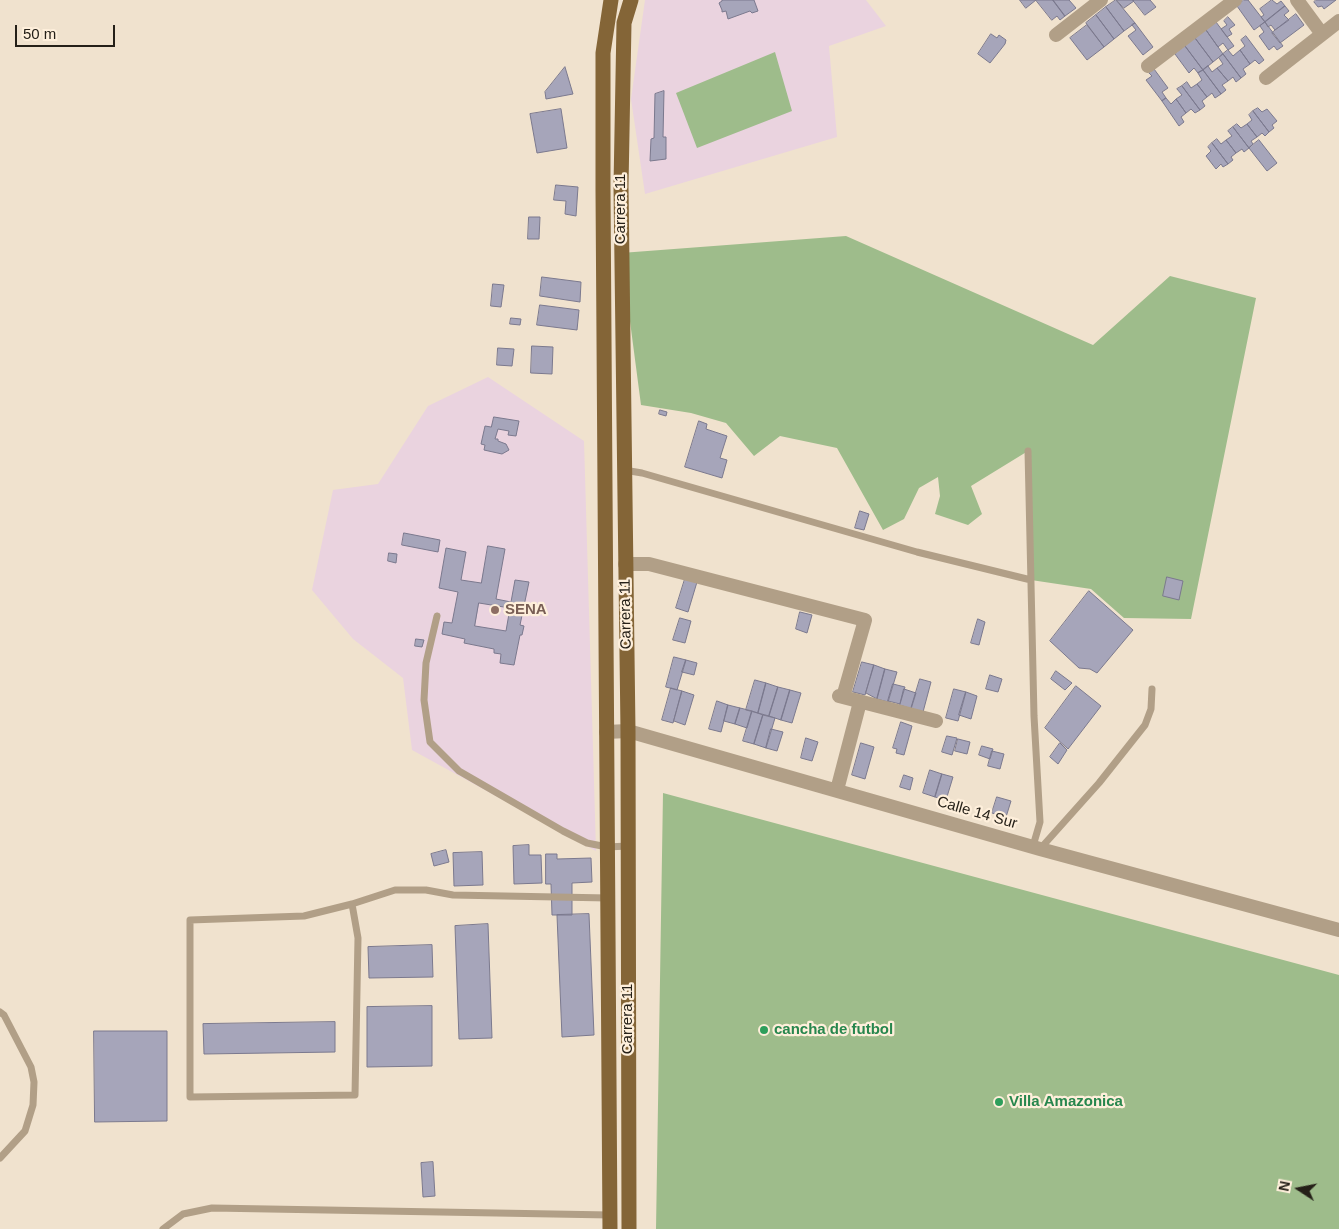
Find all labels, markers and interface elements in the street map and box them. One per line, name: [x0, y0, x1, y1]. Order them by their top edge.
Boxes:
scale bar: [18, 15, 118, 47]
text: 50 m: [23, 25, 56, 42]
street label: Carrera 11: [612, 174, 630, 244]
street label: Carrera 11: [616, 579, 636, 649]
place label: SENA: [505, 601, 547, 619]
marker: SENA: [489, 604, 501, 616]
street label: Calle 14 Sur: [935, 793, 1019, 833]
street label: Carrera 11: [619, 984, 637, 1054]
place label: cancha de futbol: [774, 1021, 893, 1039]
marker: cancha de futbol: [758, 1024, 770, 1036]
place label: Villa Amazonica: [1009, 1093, 1123, 1111]
marker: Villa Amazonica: [993, 1096, 1005, 1108]
north arrow: [1274, 1164, 1324, 1214]
text: N: [1275, 1180, 1293, 1193]

